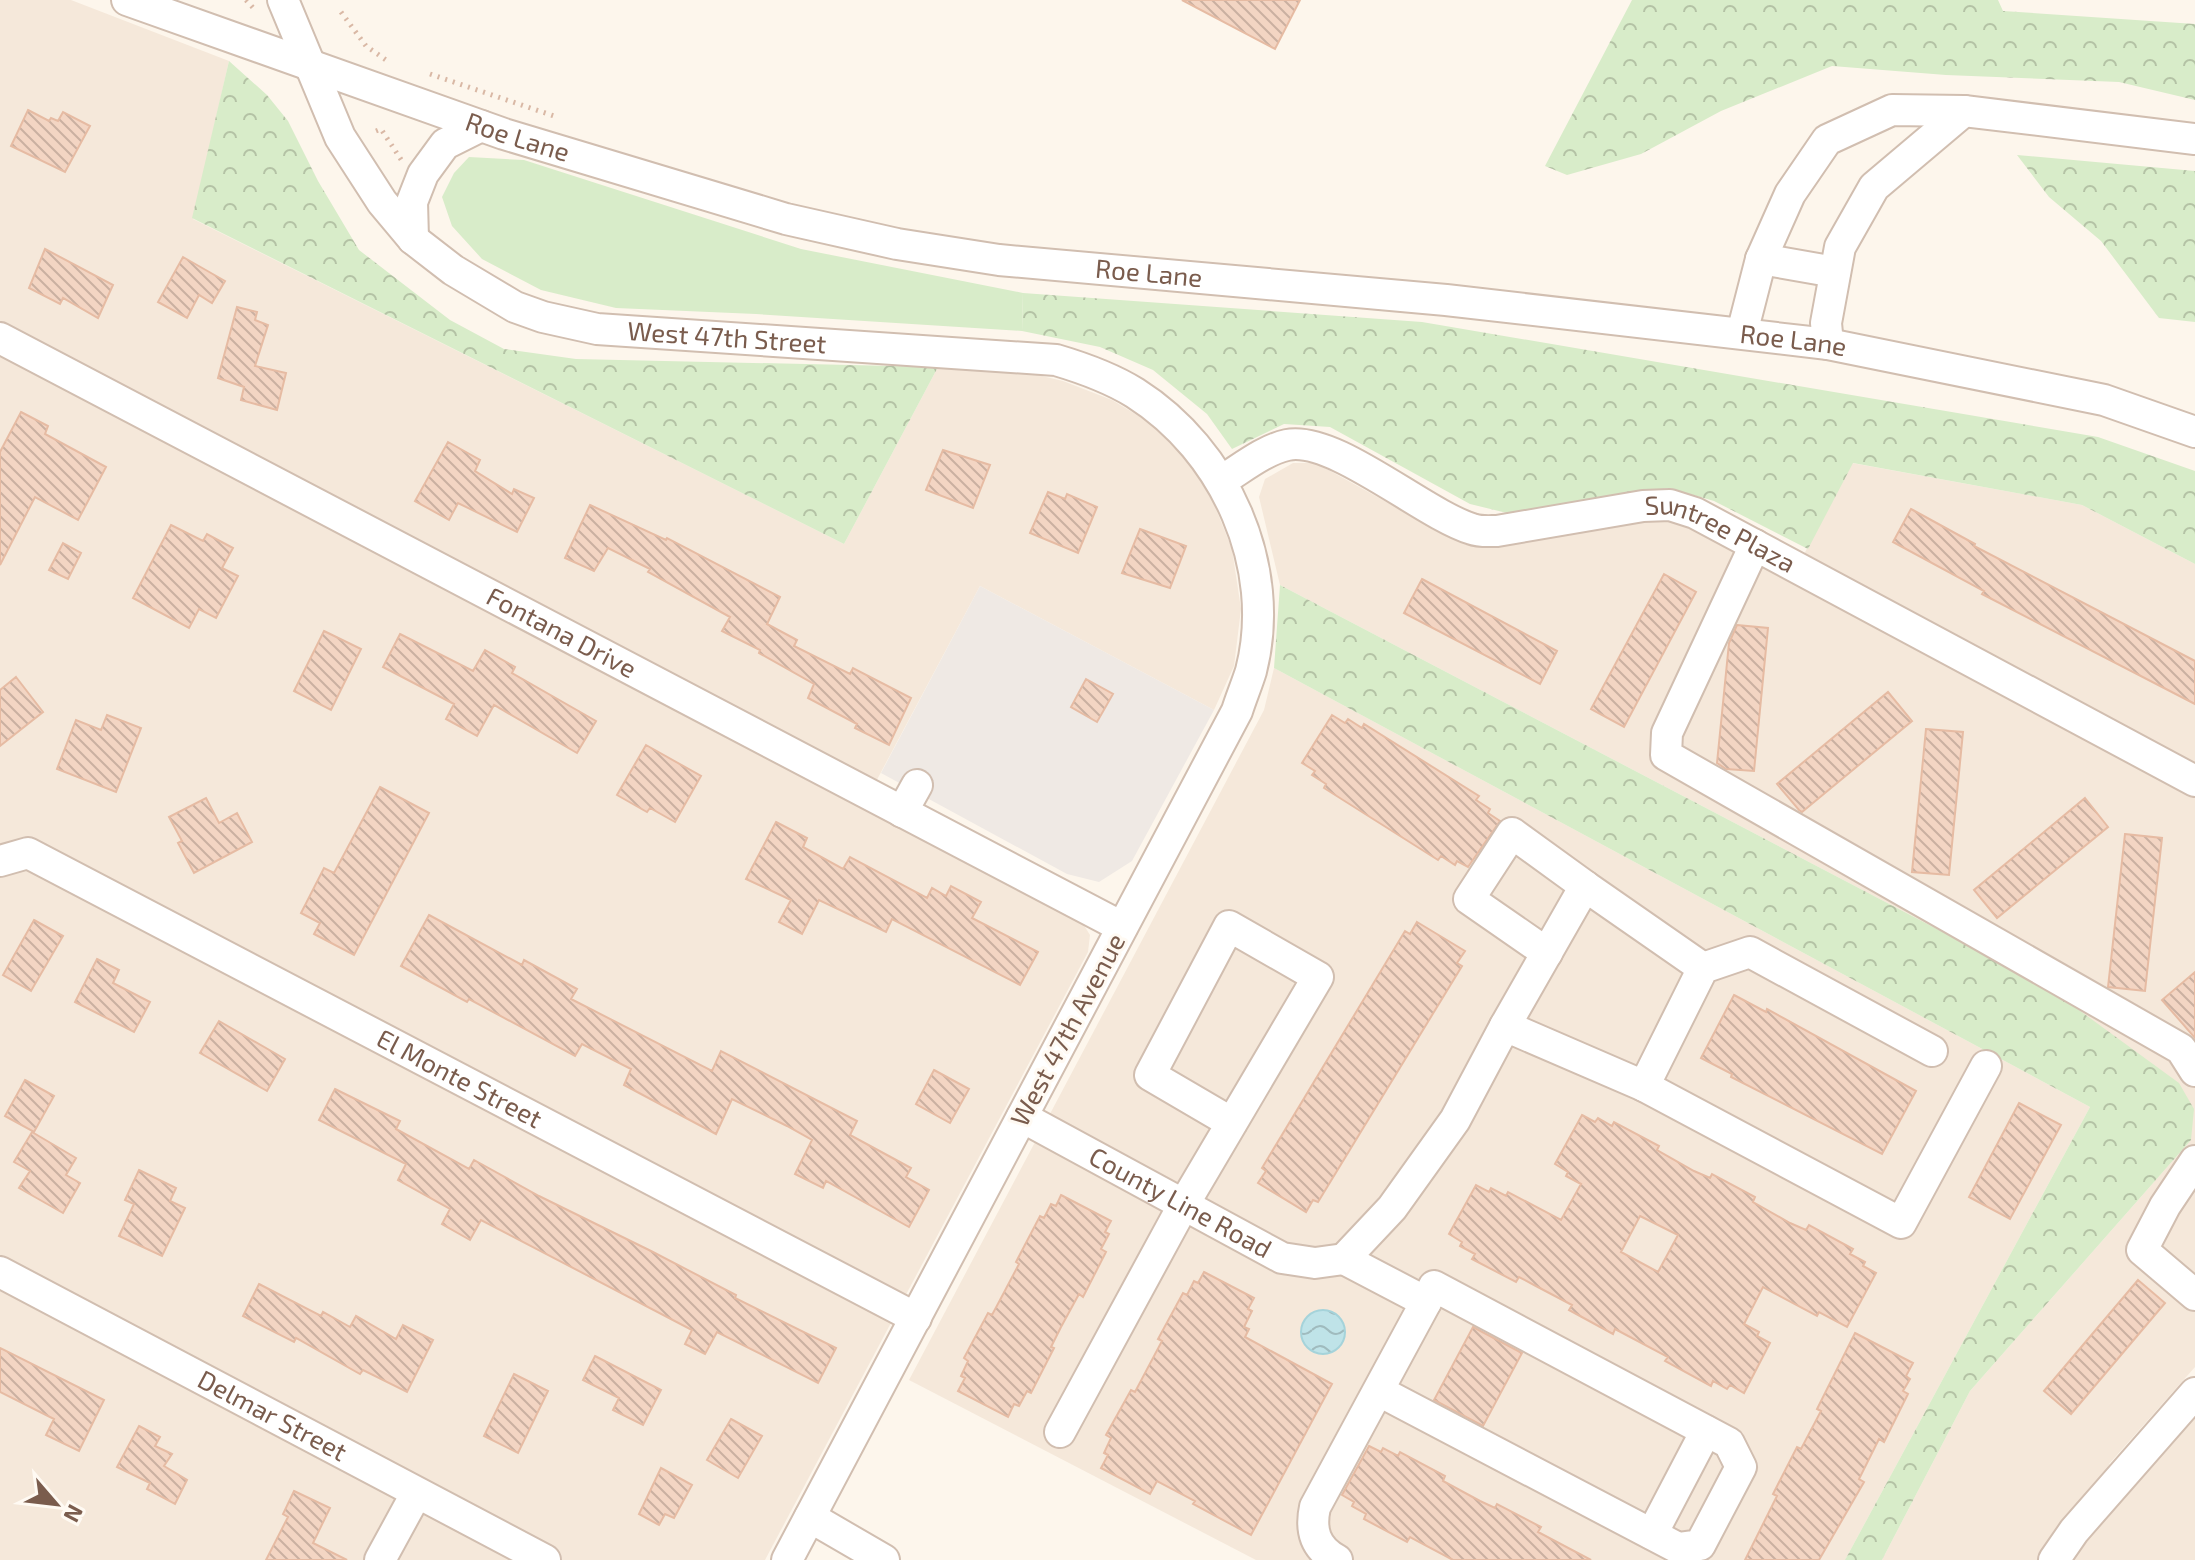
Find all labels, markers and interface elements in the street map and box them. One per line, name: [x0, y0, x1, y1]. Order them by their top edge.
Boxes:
street label: Roe Lane: [462, 105, 574, 167]
street label: Roe Lane: [1094, 252, 1204, 292]
street label: West 47th Street: [626, 314, 828, 358]
street label: Roe Lane: [1738, 317, 1850, 361]
street label: Suntree Plaza: [1644, 488, 1801, 578]
street label: Fontana Drive: [482, 579, 642, 683]
street label: West 47th Avenue: [1003, 928, 1131, 1131]
street label: El Monte Street: [372, 1022, 548, 1134]
street label: County Line Road: [1084, 1139, 1278, 1264]
street label: Delmar Street: [193, 1363, 353, 1467]
north arrow: [16, 1464, 96, 1544]
text: N: [59, 1501, 90, 1527]

